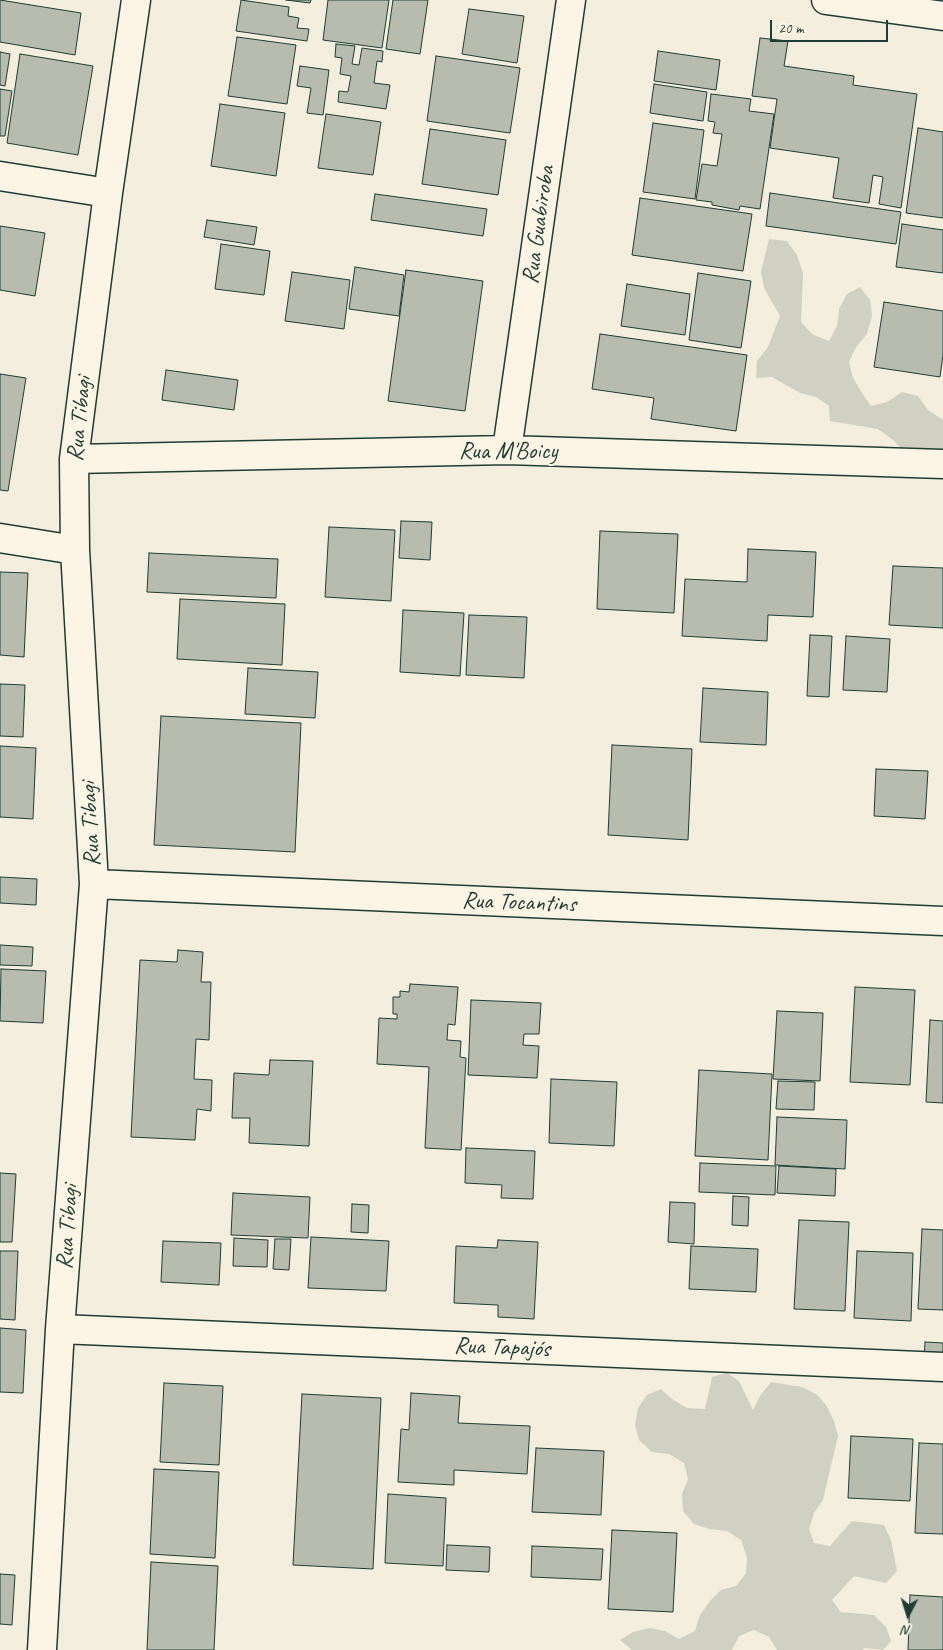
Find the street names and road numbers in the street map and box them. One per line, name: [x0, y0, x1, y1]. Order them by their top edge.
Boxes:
street label: Rua Guabiroba: [516, 164, 562, 286]
street label: Rua Tibagi: [61, 375, 99, 463]
street label: Rua M'Boicy: [459, 438, 557, 466]
street label: Rua Tibagi: [74, 781, 108, 867]
street label: Rua Tocantins: [461, 887, 577, 919]
street label: Rua Tibagi: [51, 1184, 85, 1270]
street label: Rua Tapajós: [454, 1332, 550, 1364]

